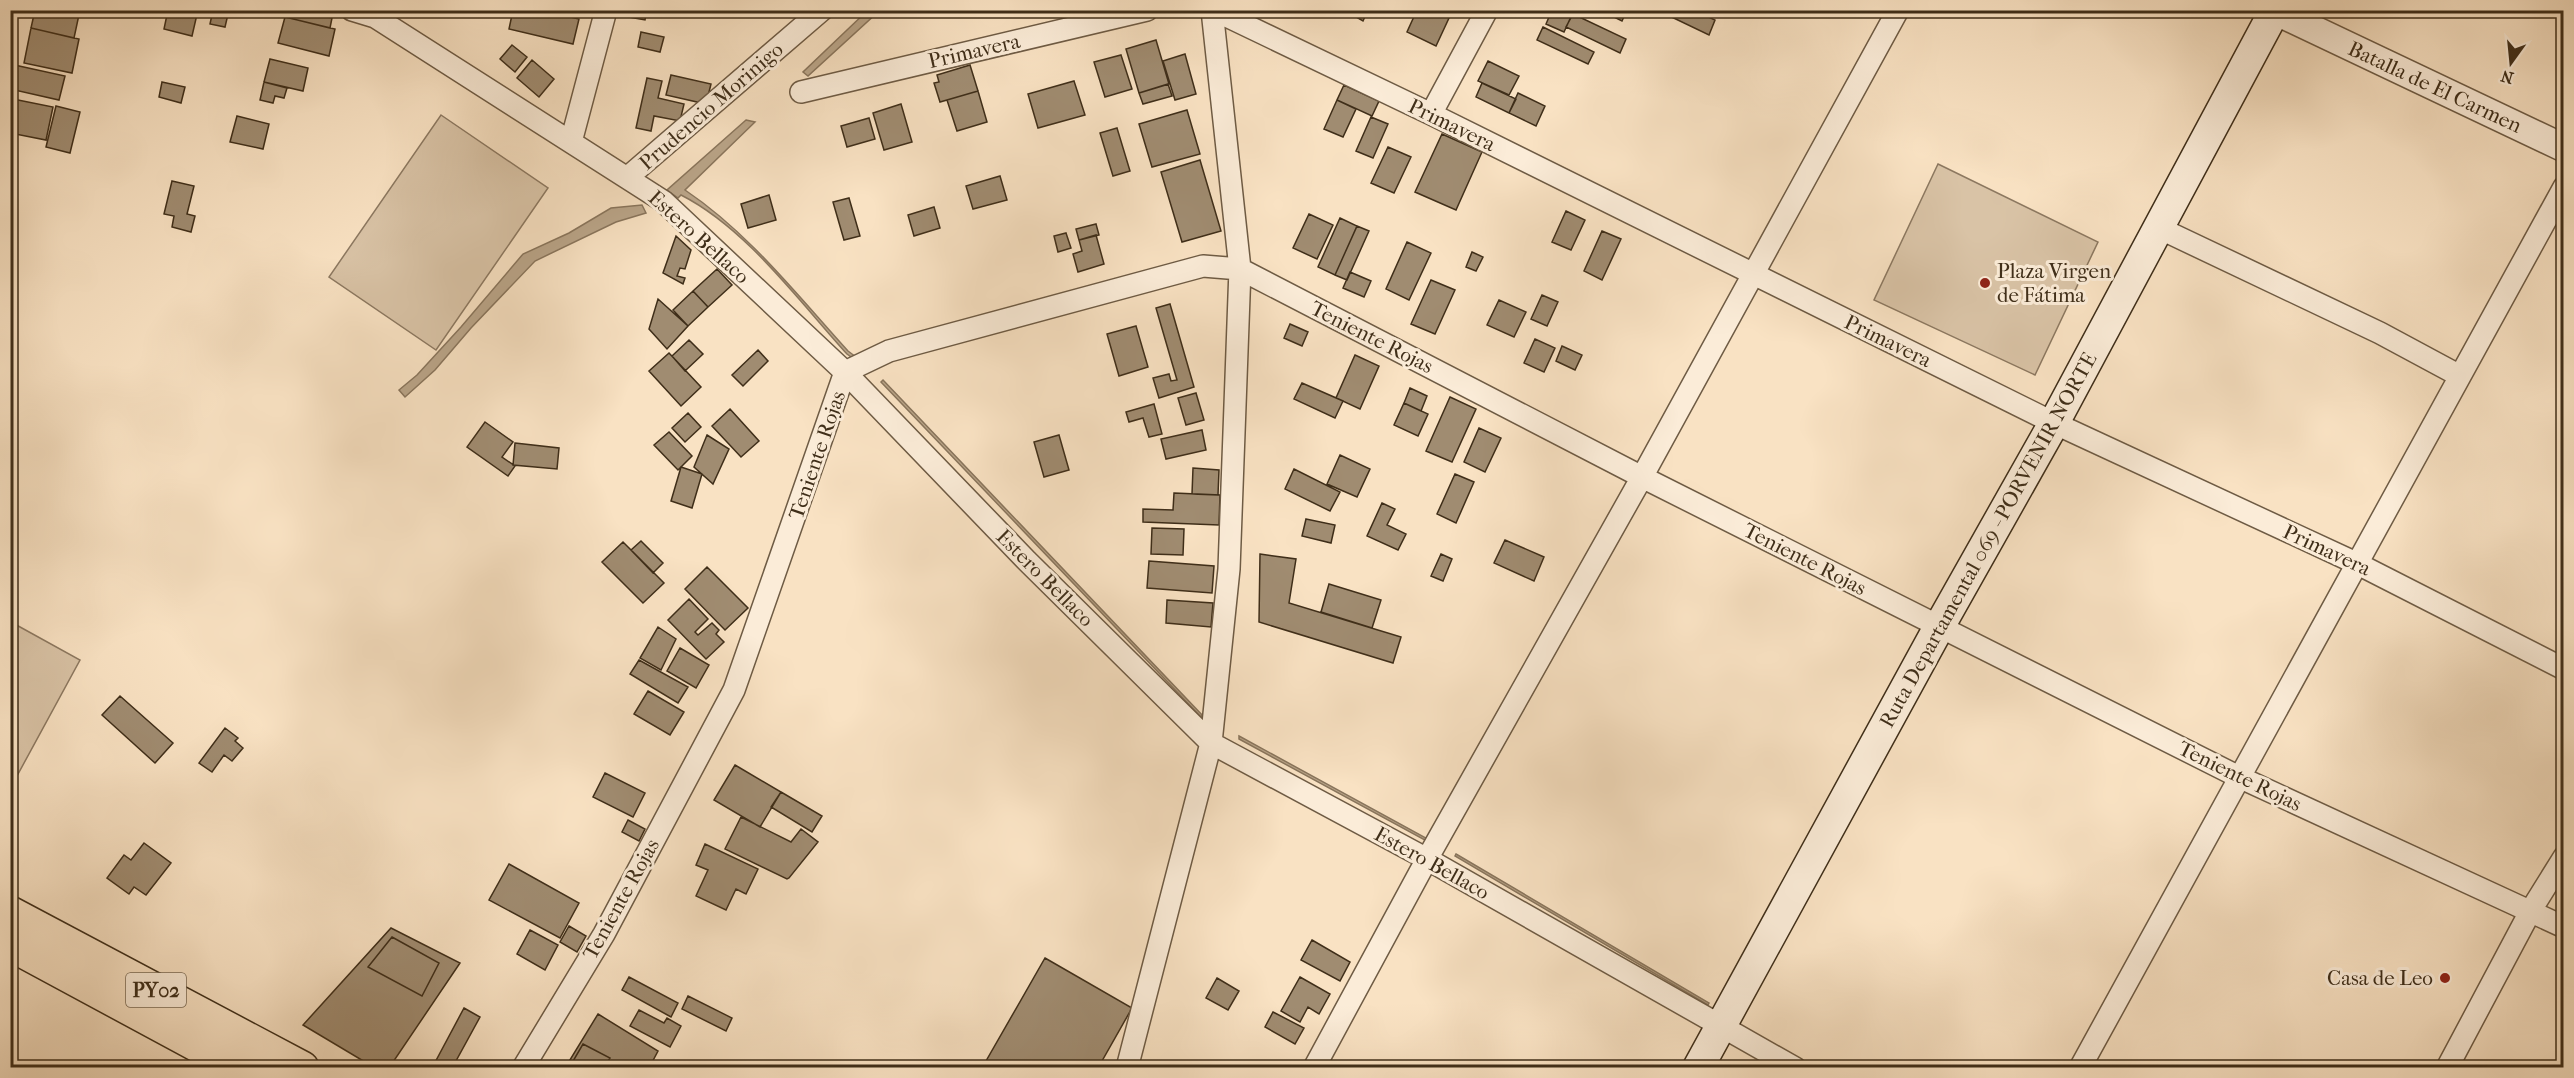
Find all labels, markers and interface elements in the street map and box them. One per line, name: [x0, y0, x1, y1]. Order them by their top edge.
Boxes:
street label: Primavera: [926, 29, 1023, 73]
north arrow: [2481, 33, 2541, 93]
street label: Batalla de El Carmen: [2344, 36, 2526, 138]
street label: Prudencio Morinigo: [634, 37, 788, 175]
text: N: [2498, 66, 2516, 88]
street label: Primavera: [1405, 94, 1500, 156]
street label: Estero Bellaco: [644, 185, 754, 289]
place label: Plaza Virgen de Fátima: [1997, 259, 2111, 307]
marker: Plaza Virgen de Fátima: [1978, 276, 1992, 290]
street label: Teniente Rojas: [1307, 296, 1437, 378]
street label: Primavera: [1841, 310, 1936, 372]
street label: Ruta Departamental 069 - PORVENIR NORTE: [1874, 348, 2102, 732]
street label: Teniente Rojas: [784, 387, 850, 522]
street label: Teniente Rojas: [1740, 518, 1870, 600]
street label: Primavera: [2279, 519, 2375, 581]
street label: Estero Bellaco: [991, 524, 1099, 632]
street label: Teniente Rojas: [2174, 736, 2306, 816]
street label: Estero Bellaco: [1370, 822, 1494, 904]
street label: Teniente Rojas: [578, 834, 664, 964]
place label: Casa de Leo: [2327, 966, 2433, 990]
marker: Casa de Leo: [2438, 971, 2452, 985]
road number: PY02: [126, 973, 186, 1007]

